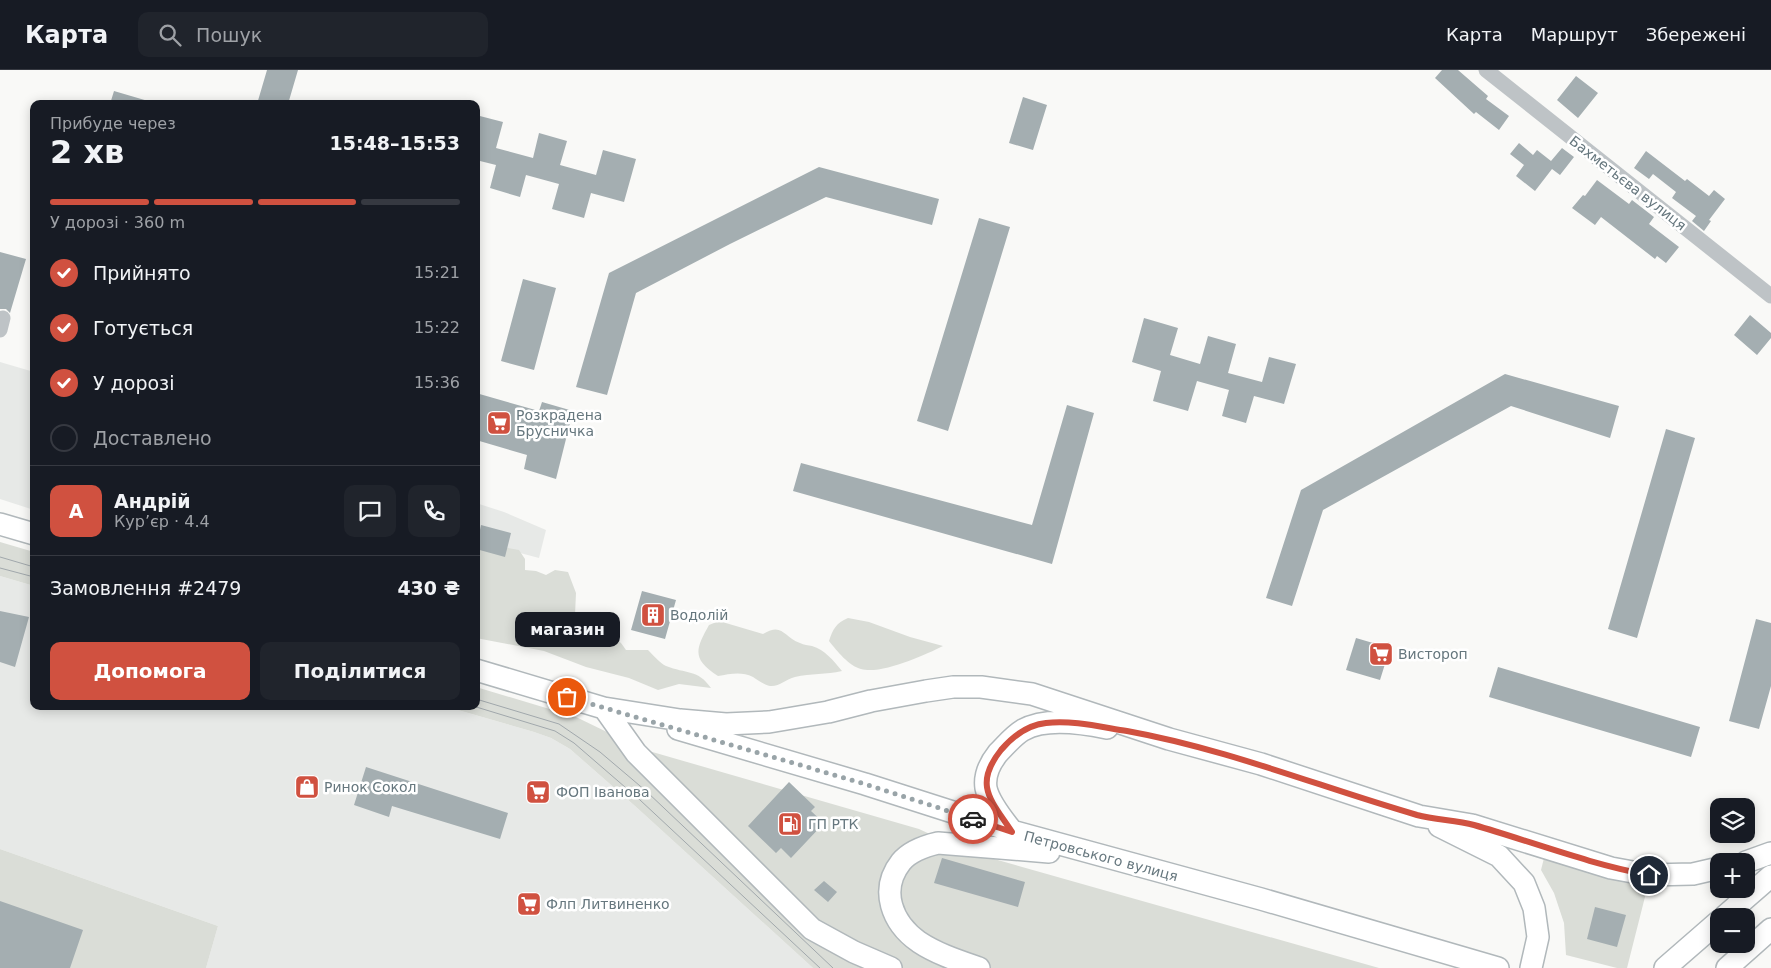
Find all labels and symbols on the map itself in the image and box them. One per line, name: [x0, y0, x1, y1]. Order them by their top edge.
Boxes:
street label: Бахметьєва вулиця: [1567, 133, 1689, 233]
place label: Розкрадена Брусничка: [516, 407, 602, 439]
supermarket icon: Розкрадена Брусничка: [486, 410, 512, 436]
building icon: Водолій: [640, 602, 666, 628]
place label: Водолій: [670, 607, 728, 623]
callout: магазин: [514, 612, 620, 647]
supermarket icon: Вистороп: [1368, 641, 1394, 667]
place label: Вистороп: [1398, 646, 1468, 662]
pin: [546, 676, 588, 718]
shop icon: Ринок Сокол: [294, 774, 320, 800]
place label: Ринок Сокол: [324, 779, 416, 795]
supermarket icon: ФОП Іванова: [525, 779, 551, 805]
place label: ФОП Іванова: [556, 784, 650, 800]
courier: [948, 794, 998, 844]
fuel station icon: ГП РТК: [777, 811, 803, 837]
place label: ГП РТК: [808, 816, 859, 832]
street label: Петровського вулиця: [1022, 828, 1180, 884]
pin: [1628, 854, 1670, 896]
supermarket icon: Флп Литвиненко: [516, 891, 542, 917]
place label: Флп Литвиненко: [546, 896, 670, 912]

